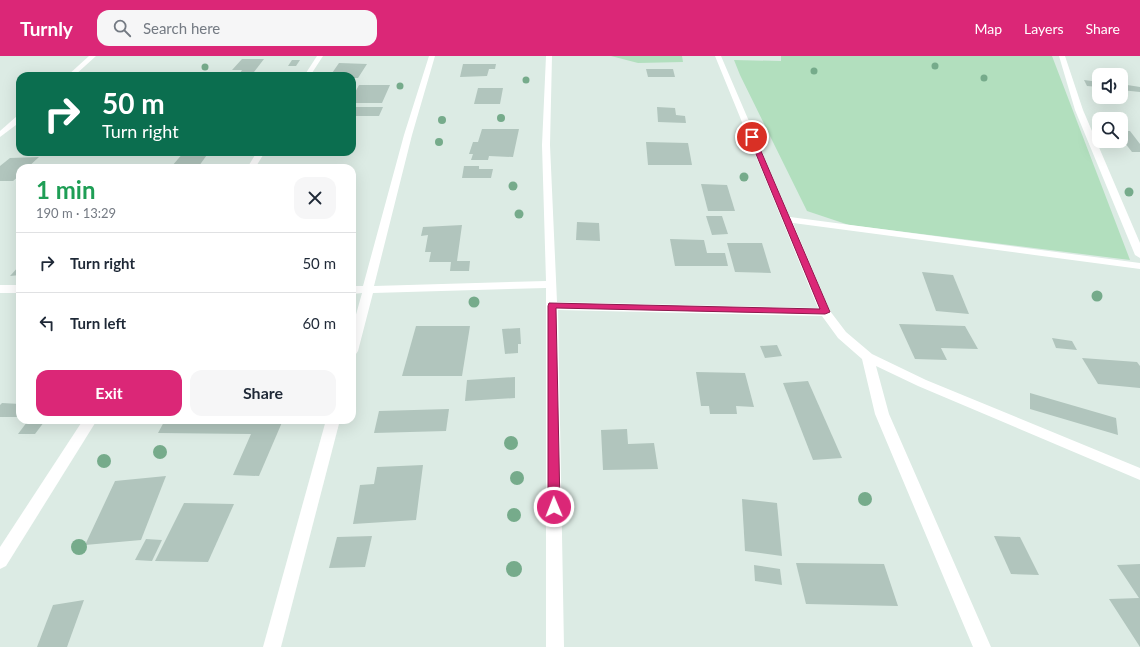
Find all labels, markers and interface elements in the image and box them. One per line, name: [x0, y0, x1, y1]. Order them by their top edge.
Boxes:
search box: [97, 10, 377, 46]
text: Turnly: [20, 17, 73, 40]
icon: search: [111, 17, 133, 39]
text: Search here: [143, 19, 220, 37]
text: Map: [974, 20, 1002, 37]
text: Layers: [1024, 20, 1064, 37]
text: Share: [1086, 20, 1120, 37]
map controls: [1092, 68, 1128, 148]
button: sound: [1092, 68, 1128, 104]
text: 50 m: [102, 86, 165, 120]
icon: right: [36, 88, 88, 140]
button: search: [1092, 112, 1128, 148]
text: Turn right: [102, 120, 179, 142]
pin: [735, 120, 769, 154]
icon: arrive: [741, 126, 763, 148]
text: 1 min: [36, 175, 96, 204]
button: close: [294, 177, 336, 219]
text: 190 m · 13:29: [36, 205, 116, 221]
icon: right: [36, 252, 58, 274]
text: Turn right: [70, 254, 135, 272]
text: 50 m: [302, 254, 336, 272]
icon: left: [36, 312, 58, 334]
text: Turn left: [70, 314, 126, 332]
text: 60 m: [302, 314, 336, 332]
button: Exit: [36, 370, 182, 416]
button: Share: [190, 370, 336, 416]
position arrow: [533, 486, 575, 528]

